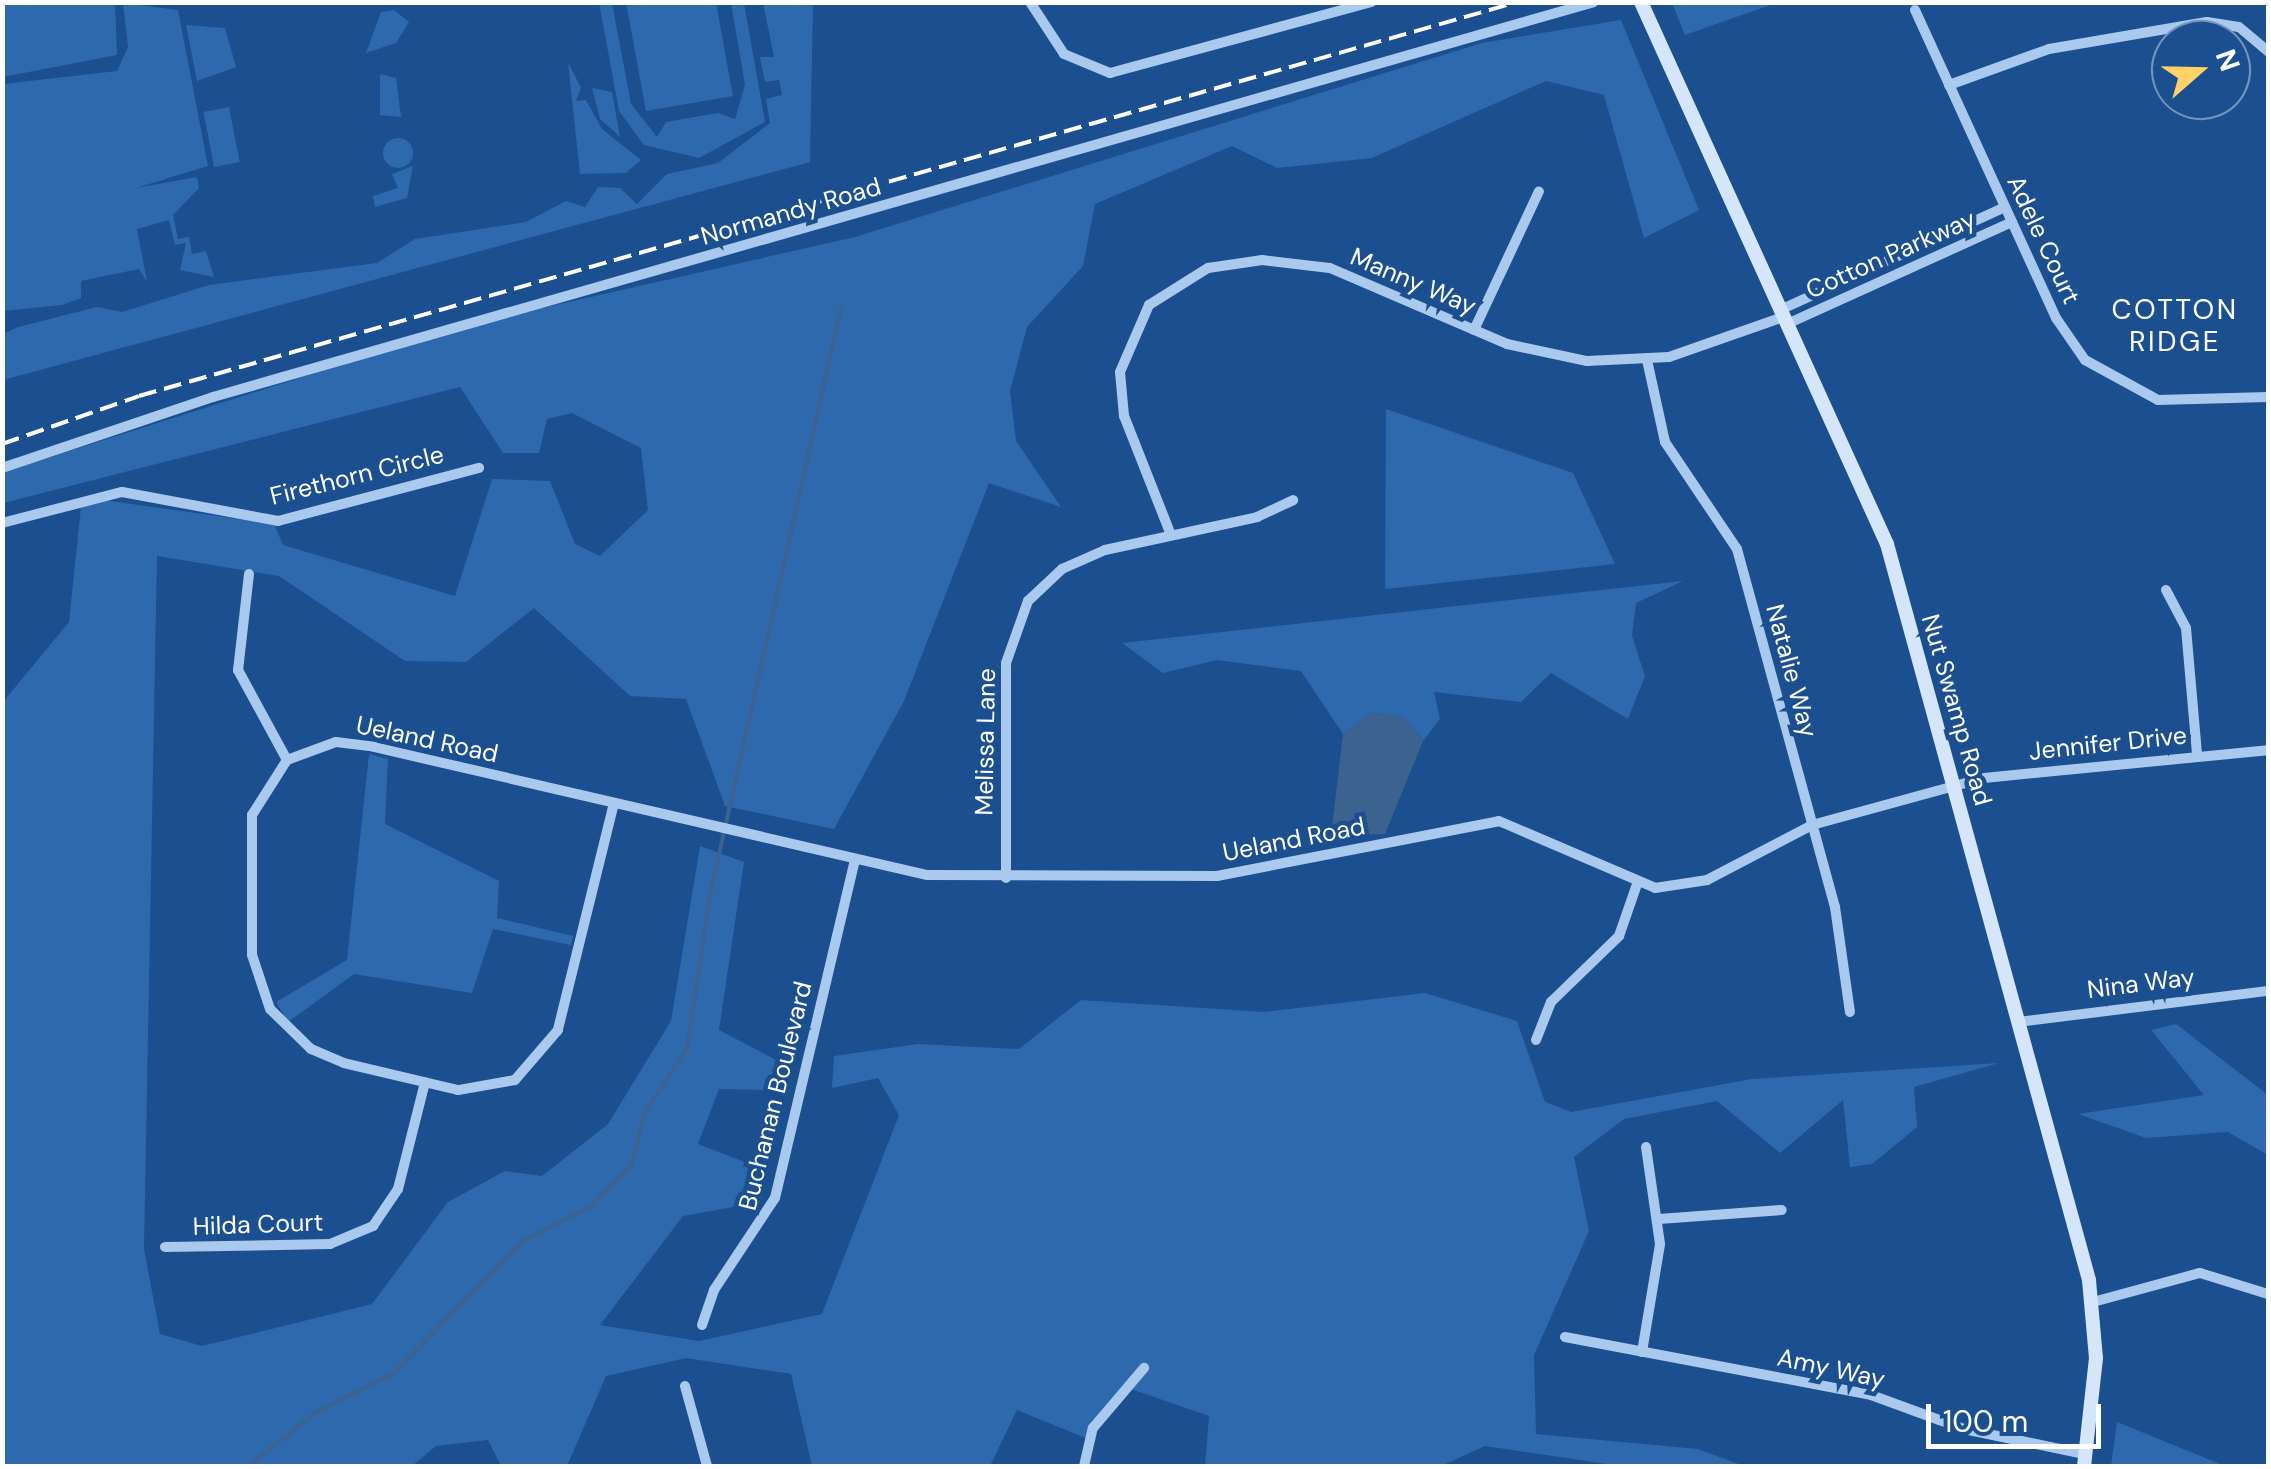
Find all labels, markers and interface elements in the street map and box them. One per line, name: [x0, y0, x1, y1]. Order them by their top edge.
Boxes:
north arrow: [2151, 20, 2251, 120]
text: N: [2207, 44, 2249, 76]
street label: Adele Court: [2000, 171, 2086, 309]
street label: Normandy Road: [697, 172, 885, 252]
street label: Cotton Parkway: [1802, 204, 1980, 306]
street label: Manny Way: [1346, 242, 1480, 322]
district label: COTTON RIDGE: [2111, 293, 2239, 359]
street label: Firethorn Circle: [267, 440, 447, 512]
street label: Natalie Way: [1759, 601, 1823, 741]
street label: Nut Swamp Road: [1914, 611, 1998, 809]
street label: Melissa Lane: [970, 668, 1002, 816]
street label: Ueland Road: [353, 710, 501, 770]
street label: Jennifer Drive: [2028, 721, 2188, 767]
street label: Ueland Road: [1220, 811, 1368, 869]
street label: Nina Way: [2086, 963, 2196, 1005]
street label: Buchanan Boulevard: [733, 978, 819, 1214]
street label: Hilda Court: [192, 1208, 324, 1242]
street label: Amy Way: [1774, 1343, 1888, 1395]
scale bar: [1931, 1384, 2106, 1446]
text: 100 m: [1943, 1402, 2028, 1441]

